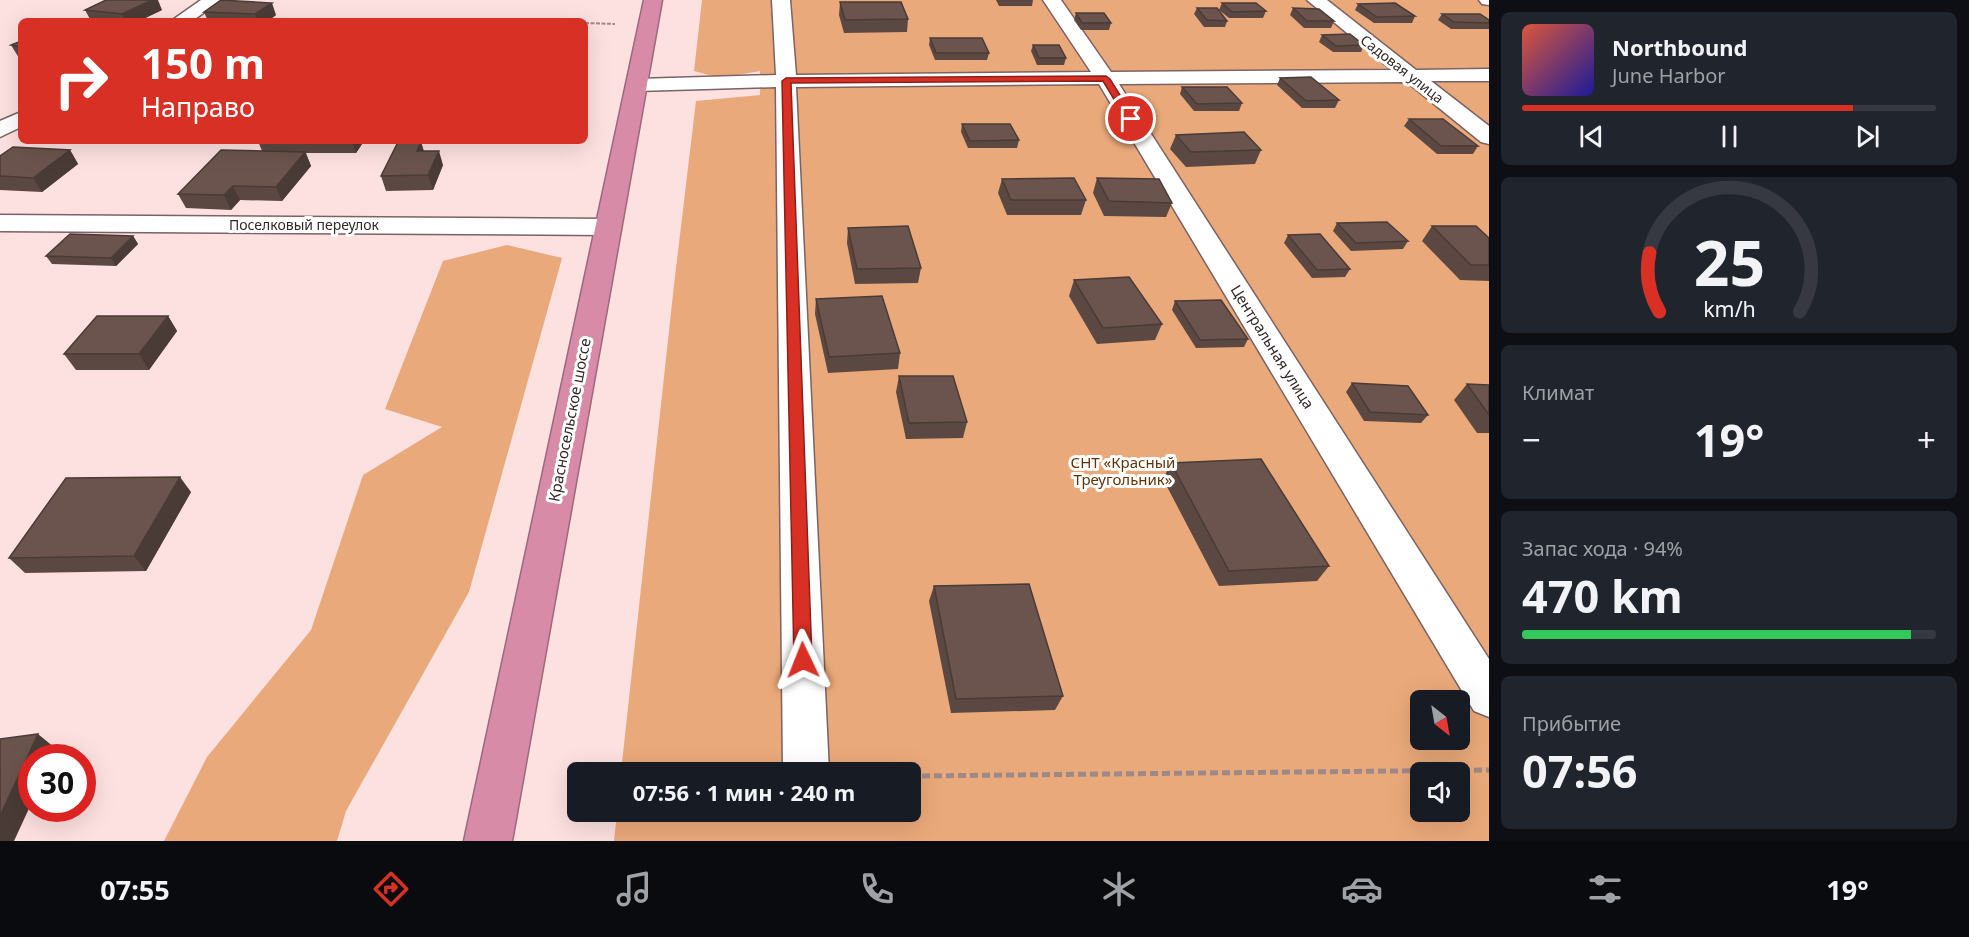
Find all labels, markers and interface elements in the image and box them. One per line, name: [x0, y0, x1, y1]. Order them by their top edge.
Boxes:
street label: Садовая улица: [1357, 30, 1448, 107]
text: Northbound: [1612, 32, 1747, 62]
text: 150 m: [141, 34, 265, 91]
icon: right: [42, 42, 120, 120]
text: June Harbor: [1612, 62, 1726, 89]
text: Направо: [141, 88, 255, 125]
pin: [1105, 93, 1156, 144]
icon: arrive: [1114, 102, 1147, 135]
icon: previous: [1575, 120, 1608, 153]
icon: pause: [1713, 120, 1746, 153]
icon: next: [1851, 120, 1884, 153]
street label: Поселковый переулок: [229, 215, 380, 234]
text: 25: [1693, 219, 1765, 304]
street label: Центральная улица: [1227, 281, 1319, 412]
text: km/h: [1703, 295, 1755, 324]
street label: Красносельское шоссе: [543, 336, 595, 503]
text: Климат: [1522, 379, 1594, 406]
text: 19°: [1694, 409, 1764, 470]
text: −: [1522, 417, 1541, 462]
text: +: [1917, 417, 1936, 462]
park label: СНТ «Красный Треугольник»: [1071, 452, 1175, 489]
text: Запас хода · 94%: [1522, 535, 1683, 562]
text: 470 km: [1522, 565, 1683, 626]
position arrow: [771, 628, 835, 692]
north arrow: [1410, 690, 1470, 750]
map controls: [1410, 690, 1470, 822]
text: Прибытие: [1522, 710, 1621, 737]
text: 07:56: [1522, 740, 1638, 801]
speed limit sign: 30: [18, 744, 96, 822]
button: sound: [1410, 762, 1470, 822]
text: 07:56 · 1 мин · 240 m: [633, 777, 855, 807]
icon: directions: [370, 868, 412, 910]
icon: music: [613, 868, 655, 910]
icon: phone: [856, 868, 898, 910]
icon: climate: [1098, 868, 1140, 910]
icon: car: [1341, 868, 1383, 910]
icon: filters: [1584, 868, 1626, 910]
text: 07:55: [100, 871, 170, 908]
text: 19°: [1826, 871, 1869, 908]

